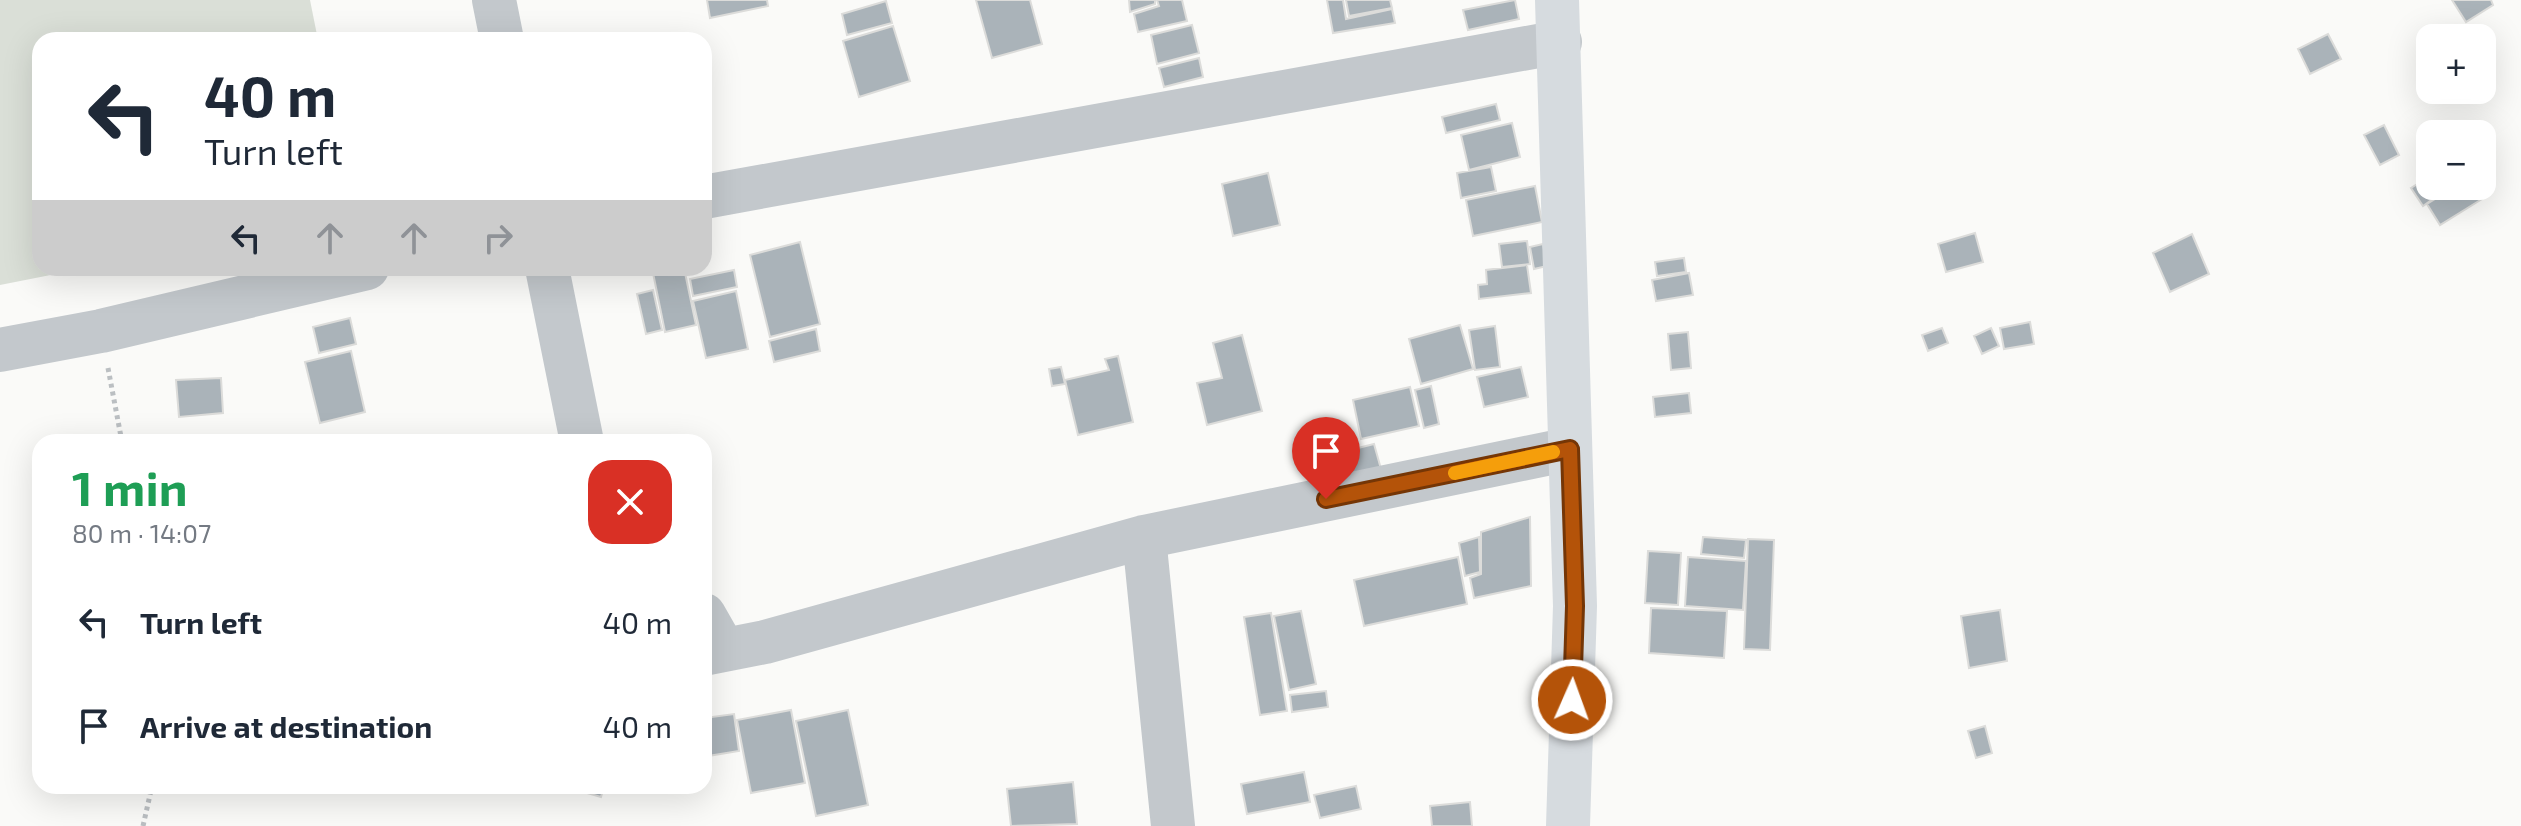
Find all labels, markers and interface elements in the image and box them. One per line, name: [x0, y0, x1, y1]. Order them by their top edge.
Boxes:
map controls: [2416, 24, 2496, 200]
button: +: [2416, 24, 2496, 104]
text: 40 m: [204, 61, 336, 128]
icon: left: [72, 64, 176, 168]
button: −: [2416, 120, 2496, 200]
text: Turn left: [204, 129, 343, 172]
icon: left: [224, 216, 268, 260]
icon: ahead: [308, 216, 352, 260]
icon: ahead: [392, 216, 436, 260]
icon: right: [476, 216, 520, 260]
pin: [1292, 417, 1360, 499]
icon: arrive: [1304, 429, 1348, 473]
text: 1 min: [72, 458, 188, 516]
button: close: [588, 460, 672, 544]
text: 80 m · 14:07: [72, 517, 211, 548]
icon: left: [72, 600, 116, 644]
text: Turn left: [140, 604, 262, 640]
text: 40 m: [602, 604, 672, 640]
position arrow: [1530, 658, 1614, 742]
icon: arrive: [72, 704, 116, 748]
text: Arrive at destination: [140, 708, 432, 744]
text: 40 m: [602, 708, 672, 744]

